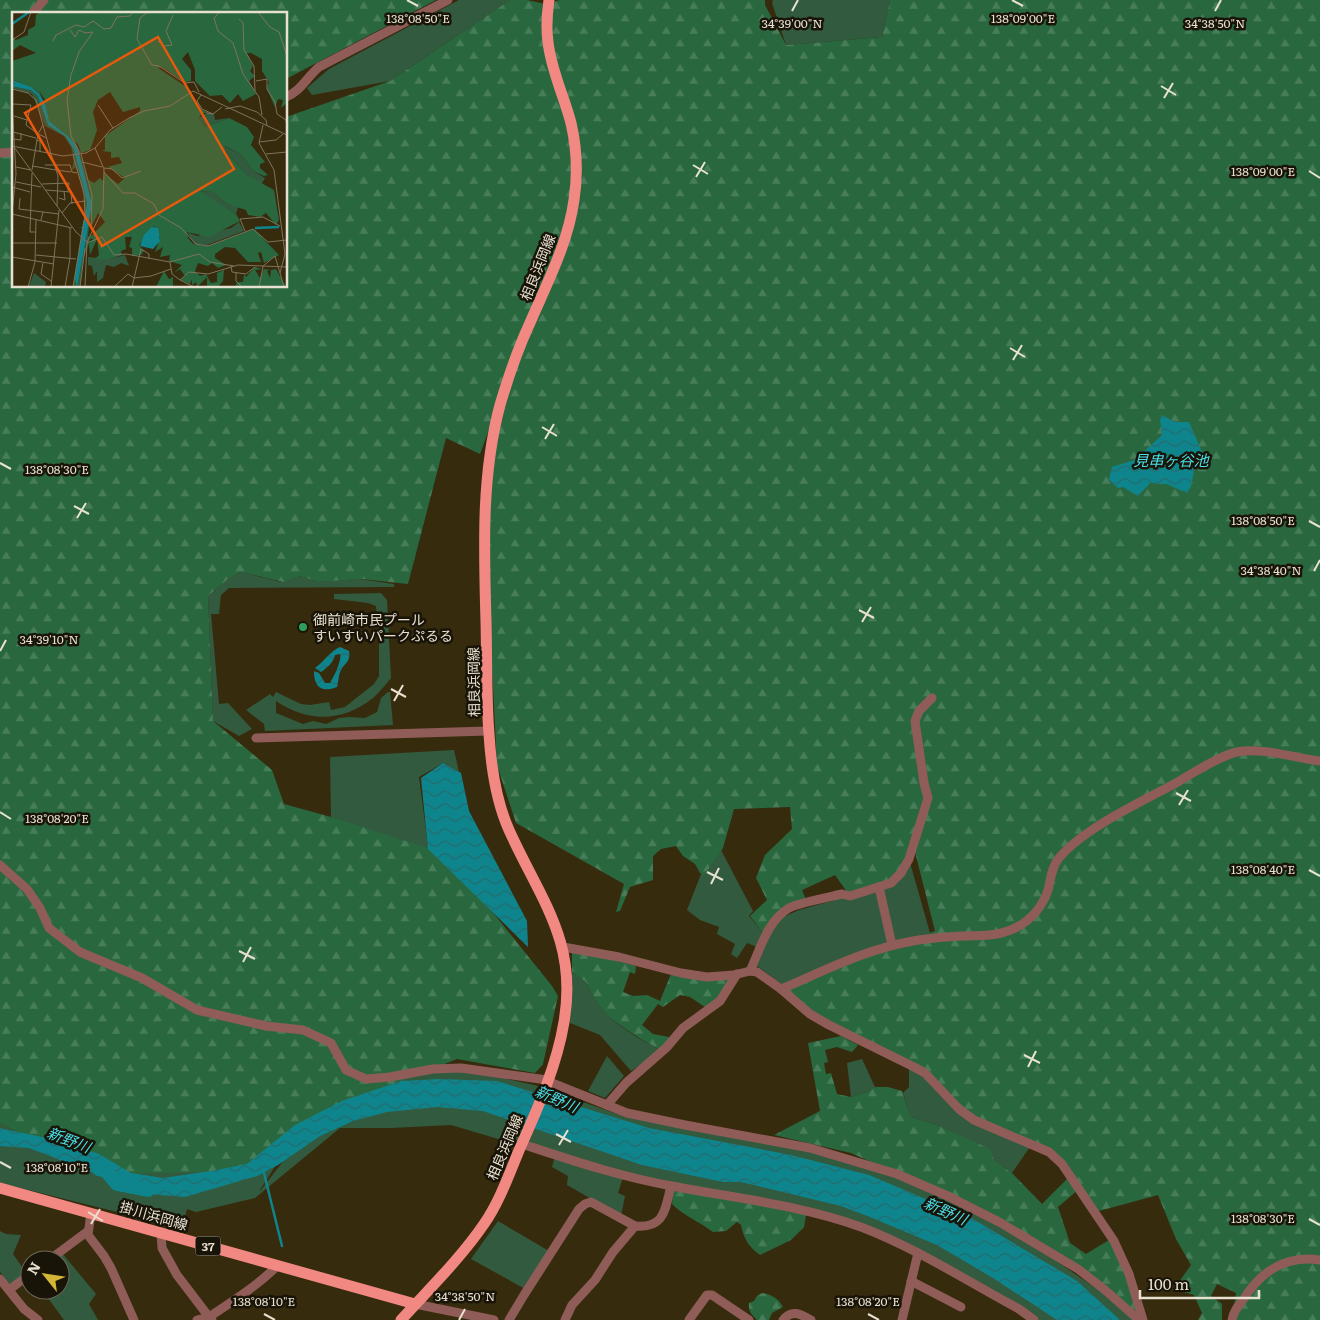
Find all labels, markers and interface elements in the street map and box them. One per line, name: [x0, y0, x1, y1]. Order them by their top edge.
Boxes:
text: 138°08'50"E: [386, 9, 450, 27]
text: 138°09'00"E: [991, 9, 1055, 27]
inset map: [12, 12, 288, 288]
text: 34°39'00"N: [762, 14, 822, 32]
text: 34°38'50"N: [1185, 14, 1245, 32]
text: 138°09'00"E: [1231, 162, 1295, 180]
street label: 相良浜岡線: [515, 231, 559, 303]
water label: 見串ヶ谷池: [1133, 448, 1210, 471]
text: 138°08'30"E: [25, 460, 89, 478]
text: 138°08'50"E: [1231, 511, 1295, 529]
text: 34°38'40"N: [1241, 561, 1301, 579]
place label: 御前崎市民プール すいすいパークぷるる: [313, 609, 453, 645]
marker: 御前崎市民プール すいすいパークぷるる: [297, 621, 309, 633]
text: 34°39'10"N: [20, 630, 78, 648]
street label: 相良浜岡線: [462, 647, 484, 717]
text: 138°08'20"E: [25, 809, 89, 827]
text: 138°08'40"E: [1231, 860, 1295, 878]
water label: 新野川: [532, 1079, 584, 1118]
street label: 相良浜岡線: [481, 1111, 527, 1183]
water label: 新野川: [44, 1120, 96, 1159]
text: 138°08'10"E: [26, 1158, 89, 1176]
water label: 新野川: [921, 1190, 973, 1230]
street label: 掛川浜岡線: [118, 1196, 190, 1234]
text: 138°08'30"E: [1231, 1209, 1295, 1227]
road number: 37: [196, 1236, 220, 1256]
north arrow: [20, 1250, 70, 1300]
text: N: [21, 1258, 45, 1278]
scale bar: [1140, 1268, 1259, 1300]
text: 100 m: [1148, 1272, 1189, 1295]
text: 34°38'50"N: [435, 1287, 495, 1305]
text: 138°08'10"E: [233, 1292, 296, 1310]
text: 138°08'20"E: [836, 1292, 900, 1310]

